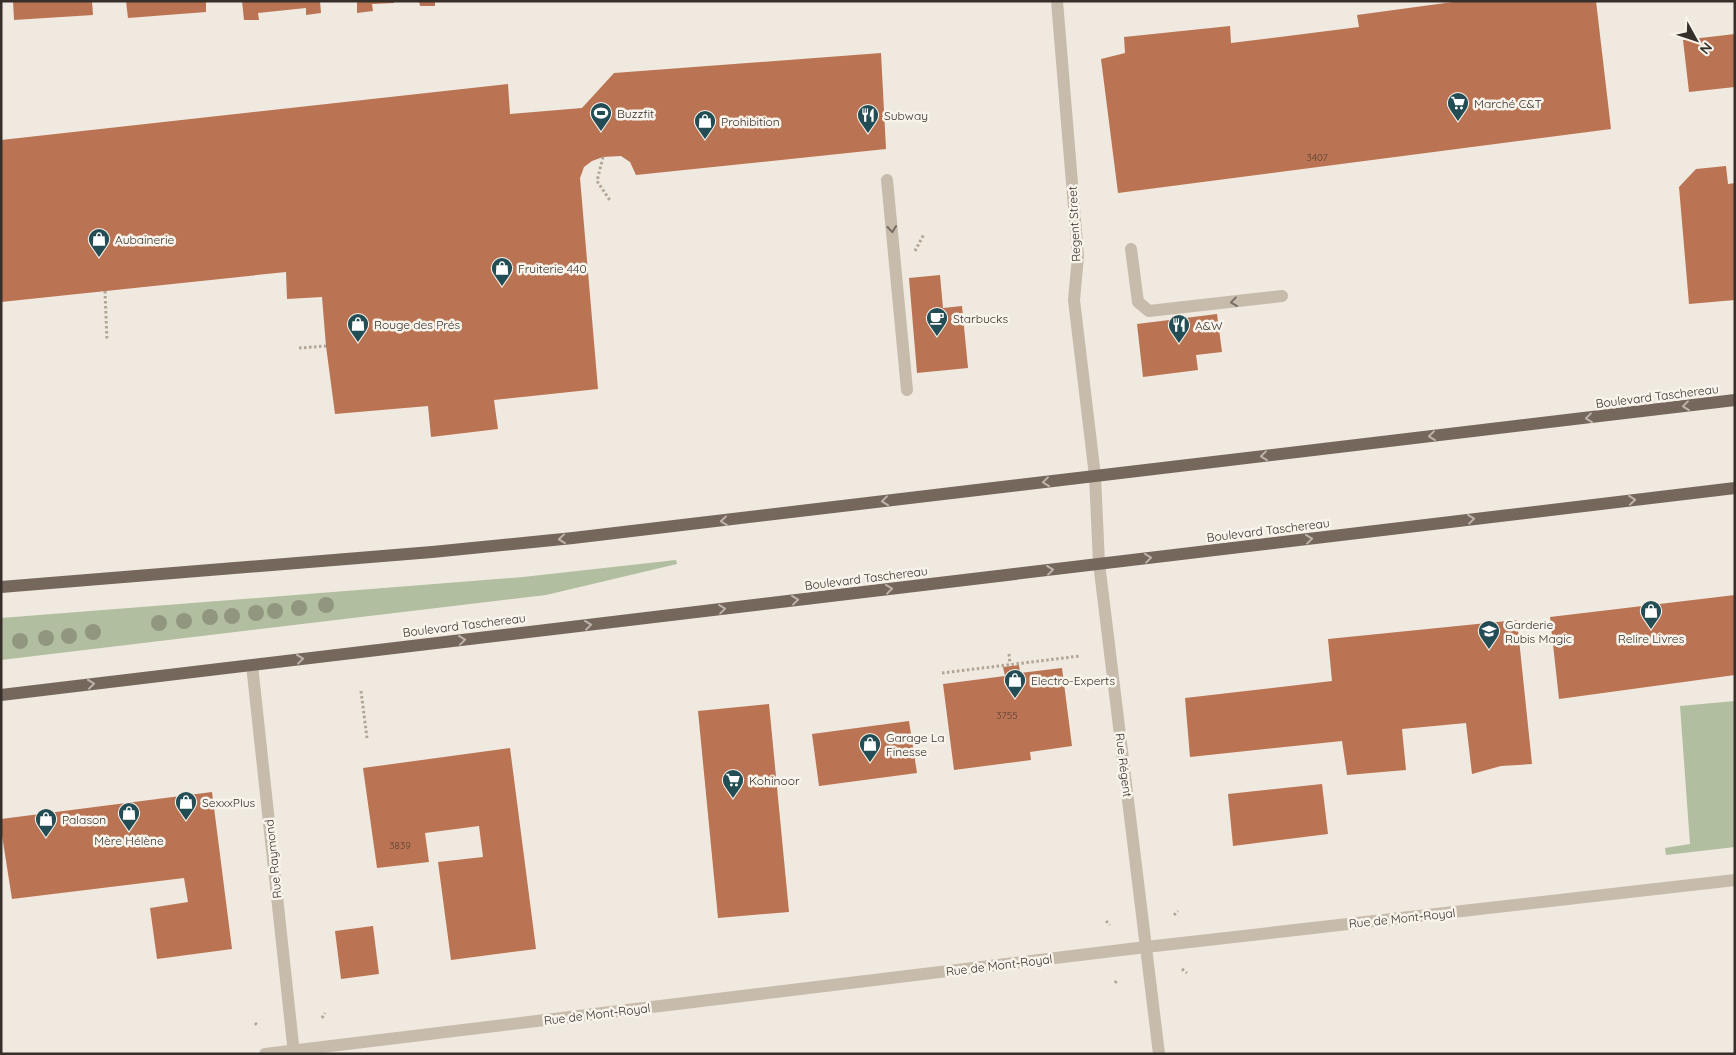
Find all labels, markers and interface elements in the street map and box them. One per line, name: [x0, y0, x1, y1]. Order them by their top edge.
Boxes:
north arrow: [1671, 15, 1721, 65]
text: N: [1696, 39, 1716, 58]
supermarket icon: Marché C&T: [1446, 91, 1470, 122]
place label: Marché C&T: [1474, 96, 1542, 111]
sports icon: Buzzfit: [589, 101, 613, 132]
restaurant icon: Subway: [856, 103, 880, 134]
place label: Buzzfit: [617, 106, 654, 121]
place label: Subway: [884, 108, 928, 123]
shop icon: Prohibition: [693, 109, 717, 140]
place label: Prohibition: [721, 114, 780, 129]
house number: 3407: [1306, 151, 1328, 164]
street label: Regent Street: [1065, 186, 1083, 262]
one-way arrow: [886, 225, 897, 233]
shop icon: Aubainerie: [87, 227, 111, 258]
place label: Aubainerie: [115, 232, 174, 247]
shop icon: Fruiterie 440: [490, 256, 514, 287]
place label: Fruiterie 440: [518, 261, 587, 276]
one-way arrow: [1229, 296, 1237, 307]
cafe icon: Starbucks: [925, 306, 949, 337]
place label: Starbucks: [953, 311, 1008, 326]
shop icon: Rouge des Prés: [346, 312, 370, 343]
restaurant icon: A&W: [1167, 313, 1191, 344]
place label: Rouge des Prés: [374, 317, 460, 332]
place label: A&W: [1195, 318, 1223, 333]
street label: Boulevard Taschereau: [1595, 381, 1719, 411]
one-way arrow: [1682, 400, 1690, 411]
one-way arrow: [1585, 412, 1593, 423]
one-way arrow: [1427, 430, 1435, 441]
one-way arrow: [1260, 450, 1269, 460]
one-way arrow: [1042, 476, 1050, 487]
one-way arrow: [1629, 495, 1637, 506]
one-way arrow: [881, 496, 889, 506]
one-way arrow: [1467, 514, 1475, 525]
one-way arrow: [719, 515, 727, 526]
street label: Boulevard Taschereau: [1206, 515, 1330, 545]
one-way arrow: [558, 534, 566, 545]
one-way arrow: [1306, 534, 1314, 545]
one-way arrow: [1144, 553, 1152, 564]
street label: Boulevard Taschereau: [804, 563, 928, 593]
one-way arrow: [1046, 565, 1054, 575]
one-way arrow: [885, 584, 893, 595]
one-way arrow: [791, 595, 799, 606]
shop icon: Relire Livres: [1639, 599, 1663, 630]
one-way arrow: [718, 604, 726, 615]
street label: Boulevard Taschereau: [402, 610, 526, 640]
place label: Garderie Rubis Magic: [1505, 617, 1572, 646]
school or university icon: Garderie Rubis Magic: [1477, 619, 1501, 650]
one-way arrow: [584, 620, 592, 631]
place label: Relire Livres: [1618, 631, 1685, 646]
one-way arrow: [457, 635, 466, 645]
one-way arrow: [296, 654, 304, 665]
shop icon: Electro-Experts: [1003, 668, 1027, 699]
place label: Electro-Experts: [1031, 673, 1115, 688]
one-way arrow: [88, 679, 96, 690]
house number: 3755: [996, 709, 1018, 722]
place label: Garage La Finesse: [886, 730, 945, 759]
shop icon: Garage La Finesse: [858, 732, 882, 763]
street label: Rue Régent: [1113, 732, 1135, 798]
supermarket icon: Kohinoor: [721, 768, 745, 799]
place label: Kohinoor: [749, 773, 800, 788]
shop icon: SexxxPlus: [174, 790, 198, 821]
place label: SexxxPlus: [202, 795, 256, 810]
shop icon: Mère Hélène: [117, 801, 141, 832]
shop icon: Palason: [34, 807, 58, 838]
place label: Palason: [62, 812, 106, 827]
street label: Rue Raymond: [261, 819, 285, 899]
place label: Mère Hélène: [94, 833, 164, 848]
house number: 3839: [389, 839, 411, 852]
street label: Rue de Mont-Royal: [1348, 905, 1456, 931]
street label: Rue de Mont-Royal: [945, 951, 1053, 979]
street label: Rue de Mont-Royal: [543, 1000, 651, 1028]

